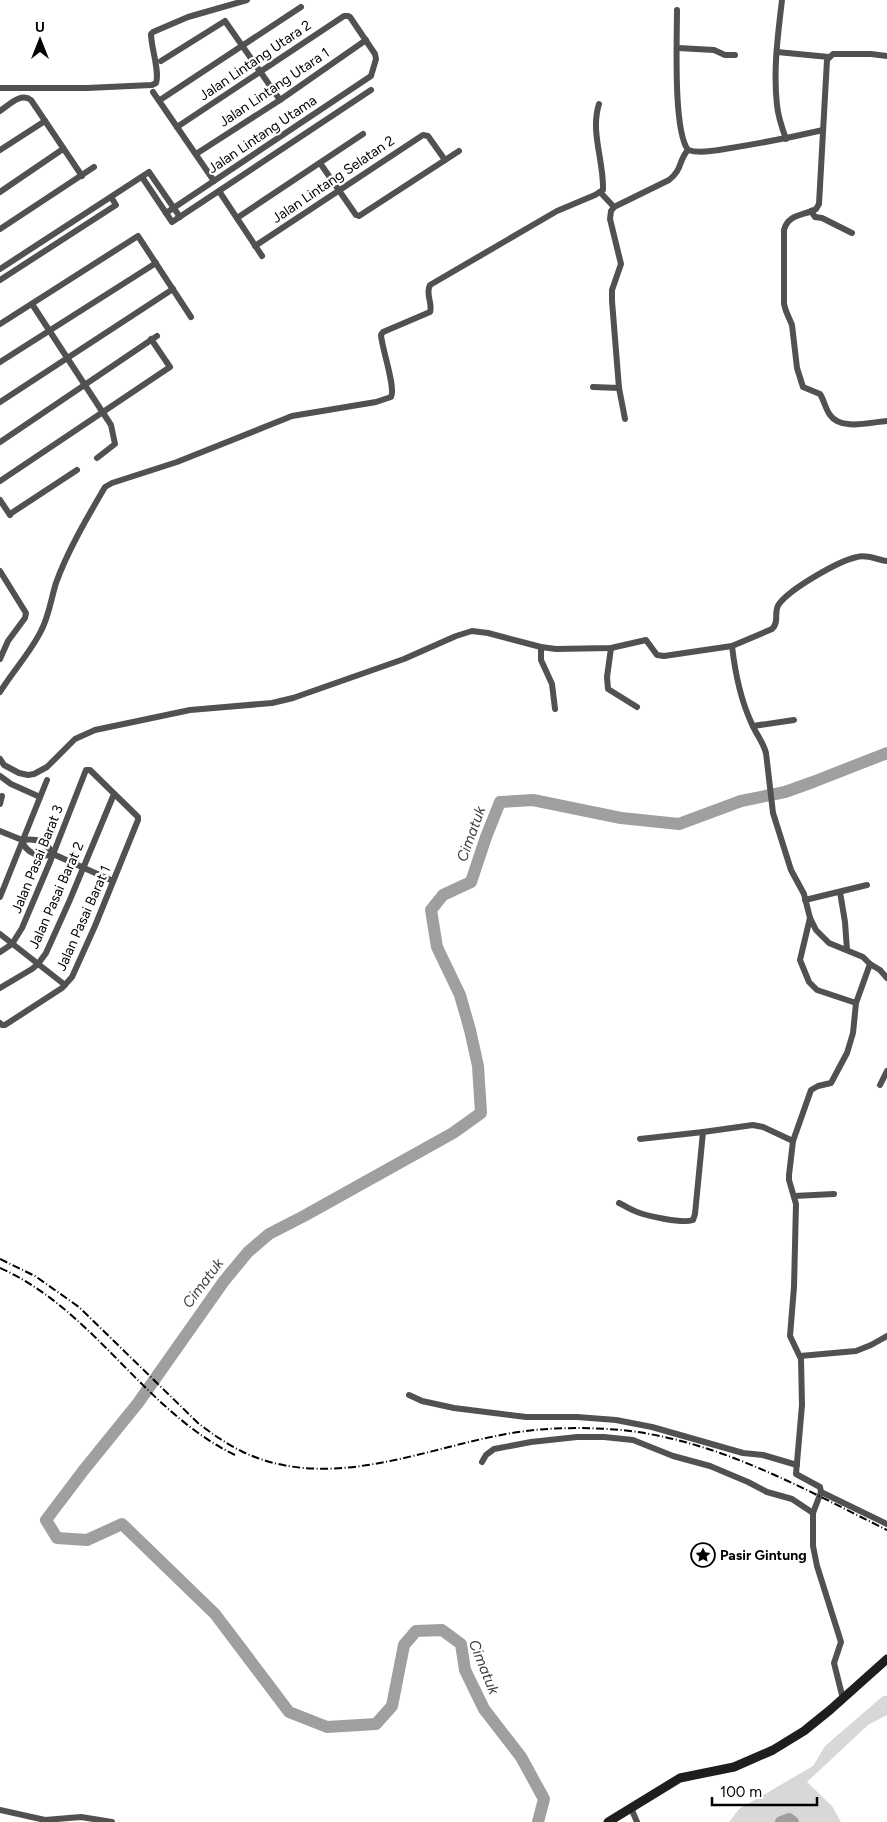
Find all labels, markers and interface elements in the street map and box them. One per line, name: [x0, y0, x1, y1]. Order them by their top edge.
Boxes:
north arrow: [15, 15, 65, 65]
street label: Jalan Lintang Utara 2: [196, 17, 315, 104]
text: U: [35, 19, 45, 36]
street label: Jalan Lintang Utara 1: [216, 44, 333, 131]
street label: Jalan Lintang Utama: [205, 92, 320, 177]
street label: Jalan Lintang Selatan 2: [269, 132, 398, 227]
street label: Jalan Pasai Barat 3: [8, 803, 67, 916]
water label: Cimatuk: [453, 803, 490, 864]
street label: Jalan Pasai Barat 2: [25, 839, 88, 951]
street label: Jalan Pasai Barat 1: [53, 863, 114, 973]
water label: Cimatuk: [179, 1254, 228, 1311]
place icon: Pasir Gintung: [690, 1542, 716, 1568]
place label: Pasir Gintung: [720, 1547, 807, 1564]
water label: Cimatuk: [465, 1637, 503, 1698]
scale bar: [712, 1774, 817, 1806]
text: 100 m: [720, 1783, 762, 1801]

